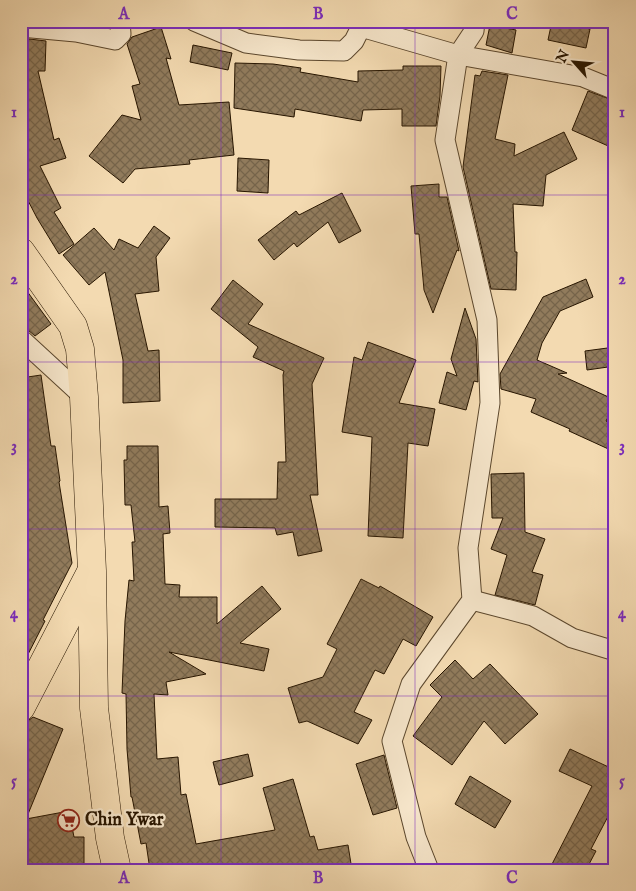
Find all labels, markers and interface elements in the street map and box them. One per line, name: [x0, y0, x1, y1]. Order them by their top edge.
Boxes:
text: A: [118, 5, 131, 25]
text: B: [313, 5, 324, 25]
text: C: [506, 5, 518, 25]
north arrow: [548, 38, 598, 88]
text: N: [552, 47, 574, 67]
text: 1: [11, 103, 17, 123]
text: 1: [619, 103, 625, 123]
text: 2: [10, 270, 18, 290]
text: 2: [618, 270, 626, 290]
text: 3: [11, 437, 17, 457]
text: 3: [619, 437, 625, 457]
text: 4: [10, 604, 19, 624]
text: 4: [618, 604, 627, 624]
text: 5: [11, 772, 17, 792]
text: 5: [619, 772, 625, 792]
supermarket icon: Chin Ywar: [57, 808, 81, 832]
place label: Chin Ywar: [85, 809, 164, 832]
text: A: [118, 869, 131, 889]
text: B: [313, 869, 324, 889]
text: C: [506, 869, 518, 889]

